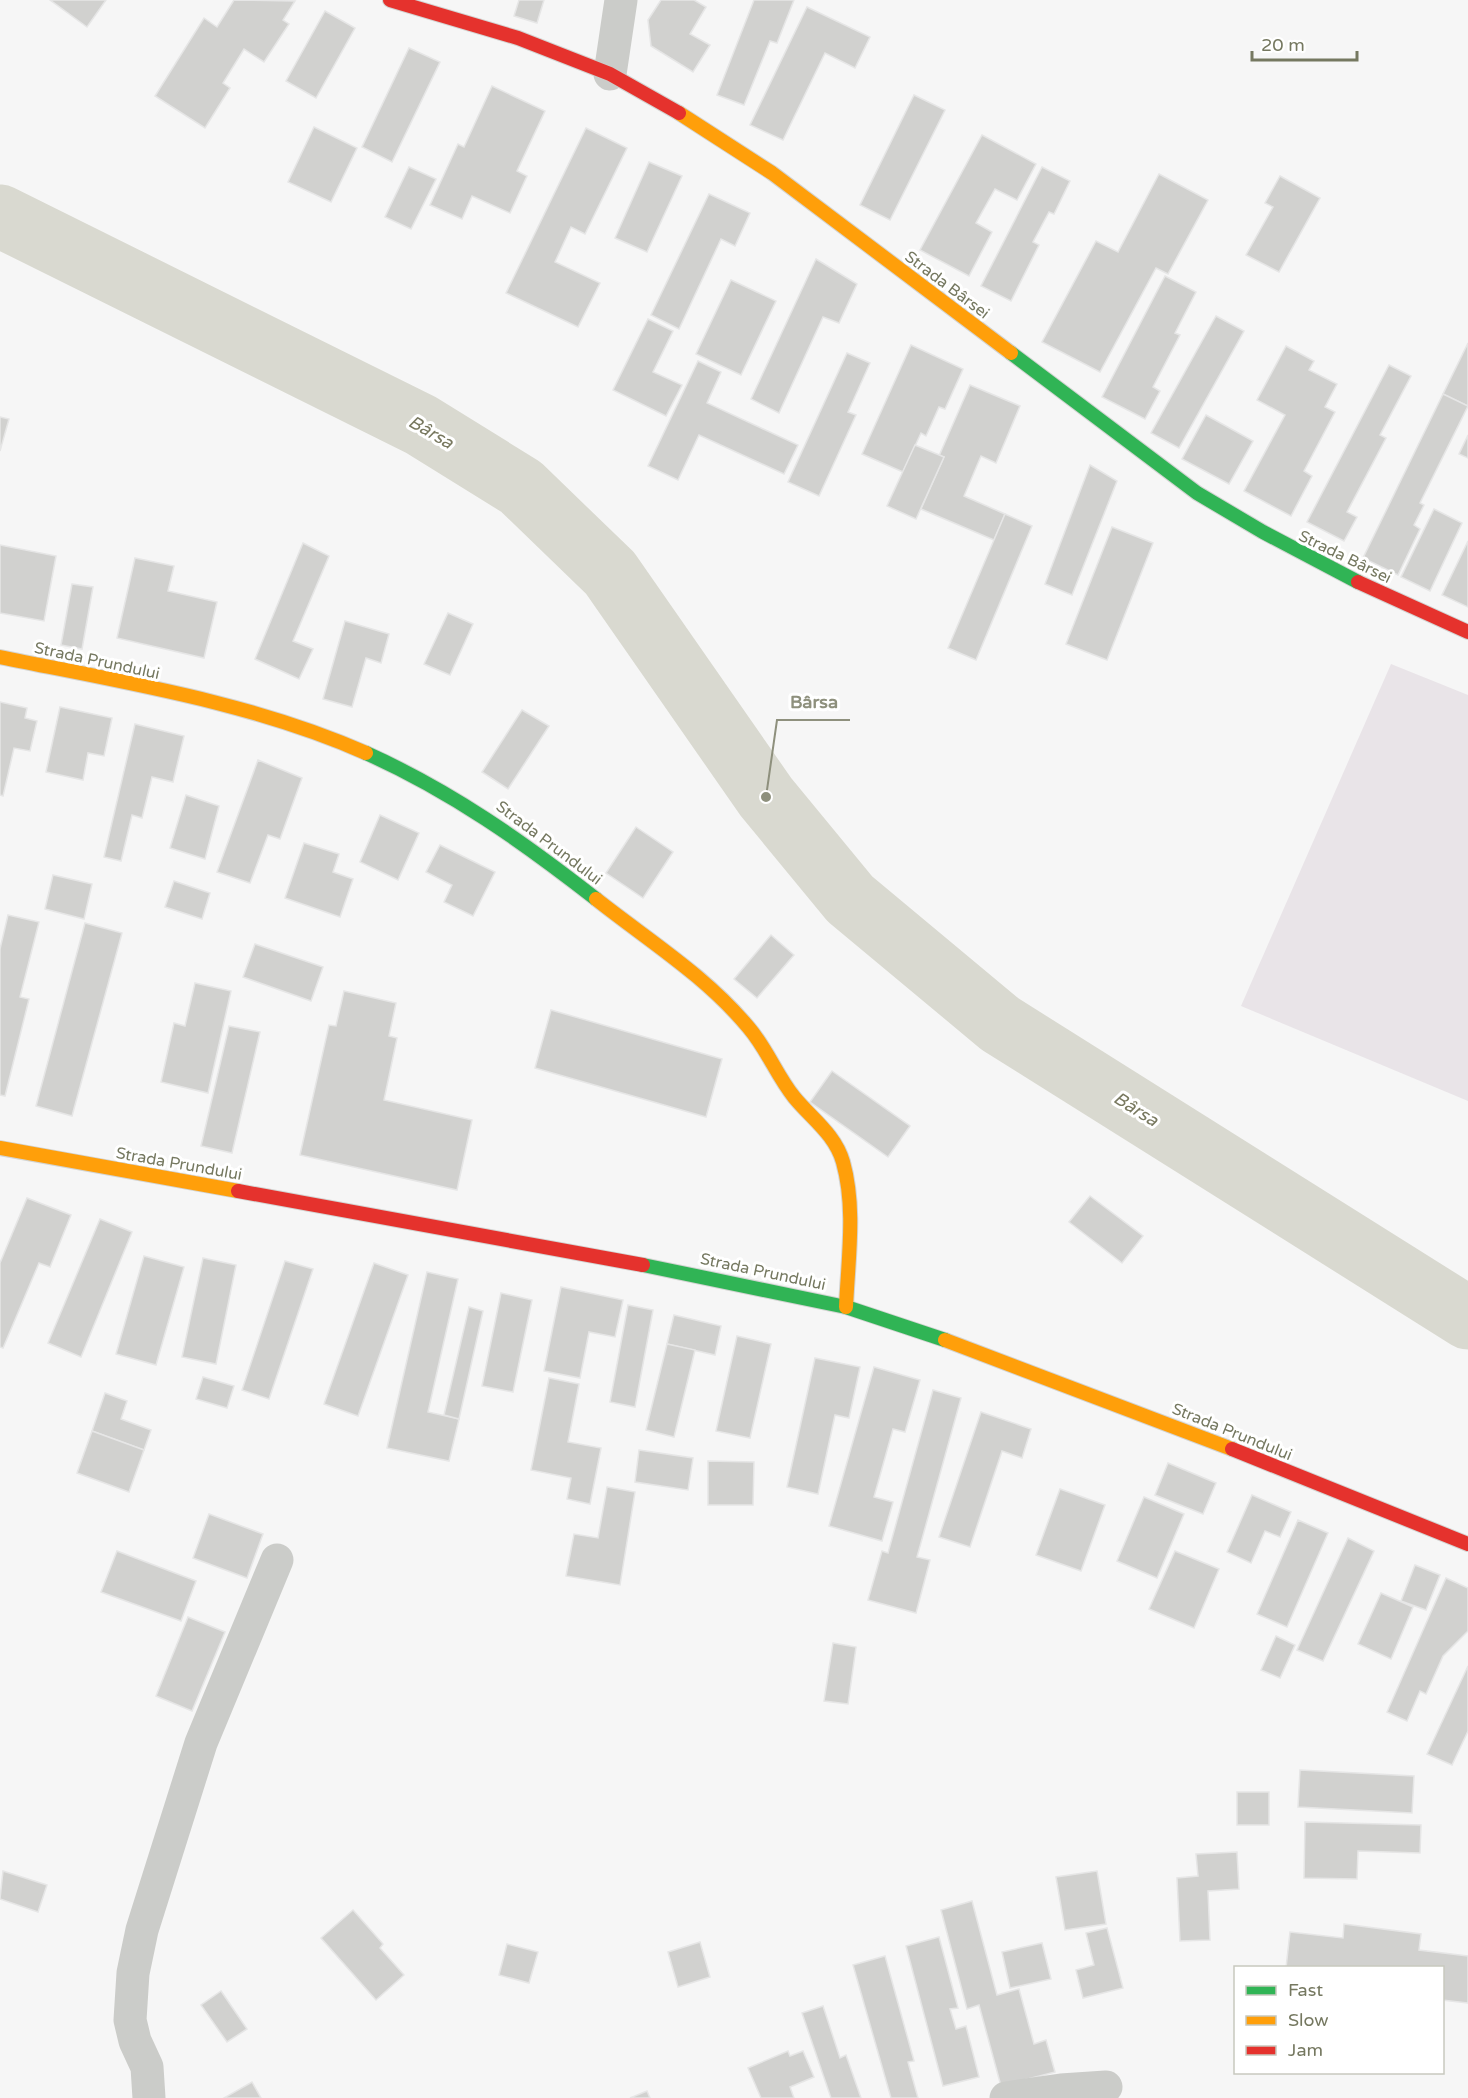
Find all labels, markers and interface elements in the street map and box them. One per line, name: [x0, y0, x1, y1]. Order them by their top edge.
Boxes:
scale bar: [1252, 24, 1357, 62]
text: 20 m: [1261, 34, 1305, 56]
street label: Strada Bârsei: [901, 247, 993, 323]
water label: Bârsa: [405, 410, 458, 454]
street label: Strada Bârsei: [1295, 526, 1395, 588]
street label: Strada Prundului: [32, 638, 162, 684]
callout: Bârsa: [777, 684, 850, 720]
text: Bârsa: [790, 691, 838, 713]
street label: Strada Prundului: [492, 797, 606, 889]
water label: Bârsa: [1110, 1087, 1163, 1132]
street label: Strada Prundului: [114, 1143, 244, 1185]
street label: Strada Prundului: [698, 1249, 828, 1295]
street label: Strada Prundului: [1169, 1399, 1295, 1465]
legend: [1234, 1966, 1444, 2074]
text: Fast: [1288, 1979, 1323, 2001]
text: Slow: [1288, 2009, 1329, 2031]
text: Jam: [1288, 2039, 1323, 2061]

